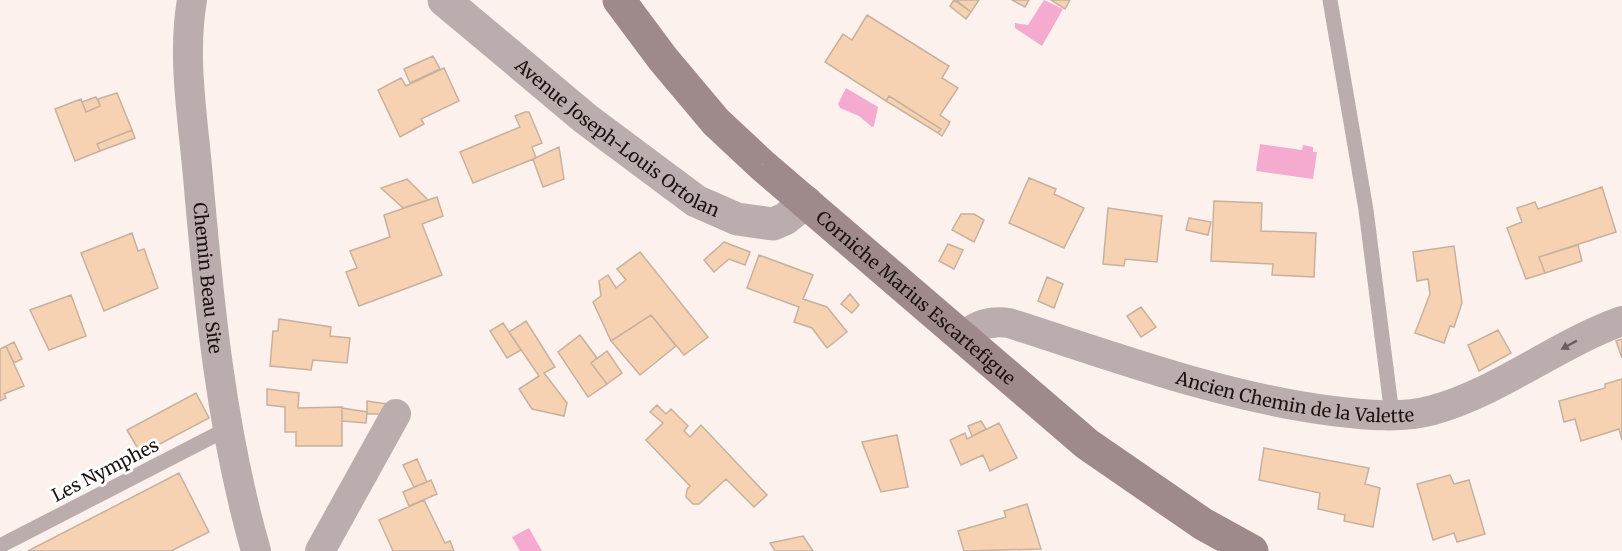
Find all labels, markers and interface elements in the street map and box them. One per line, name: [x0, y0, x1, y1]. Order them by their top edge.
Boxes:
street label: Avenue Joseph-Louis Ortolan: [510, 53, 723, 221]
street label: Chemin Beau Site: [189, 201, 228, 355]
street label: Corniche Marius Escartefigue: [812, 205, 1021, 389]
one-way arrow: [1560, 340, 1577, 350]
street label: Ancien Chemin de la Valette: [1173, 365, 1415, 427]
street label: Les Nymphes: [48, 433, 162, 507]

